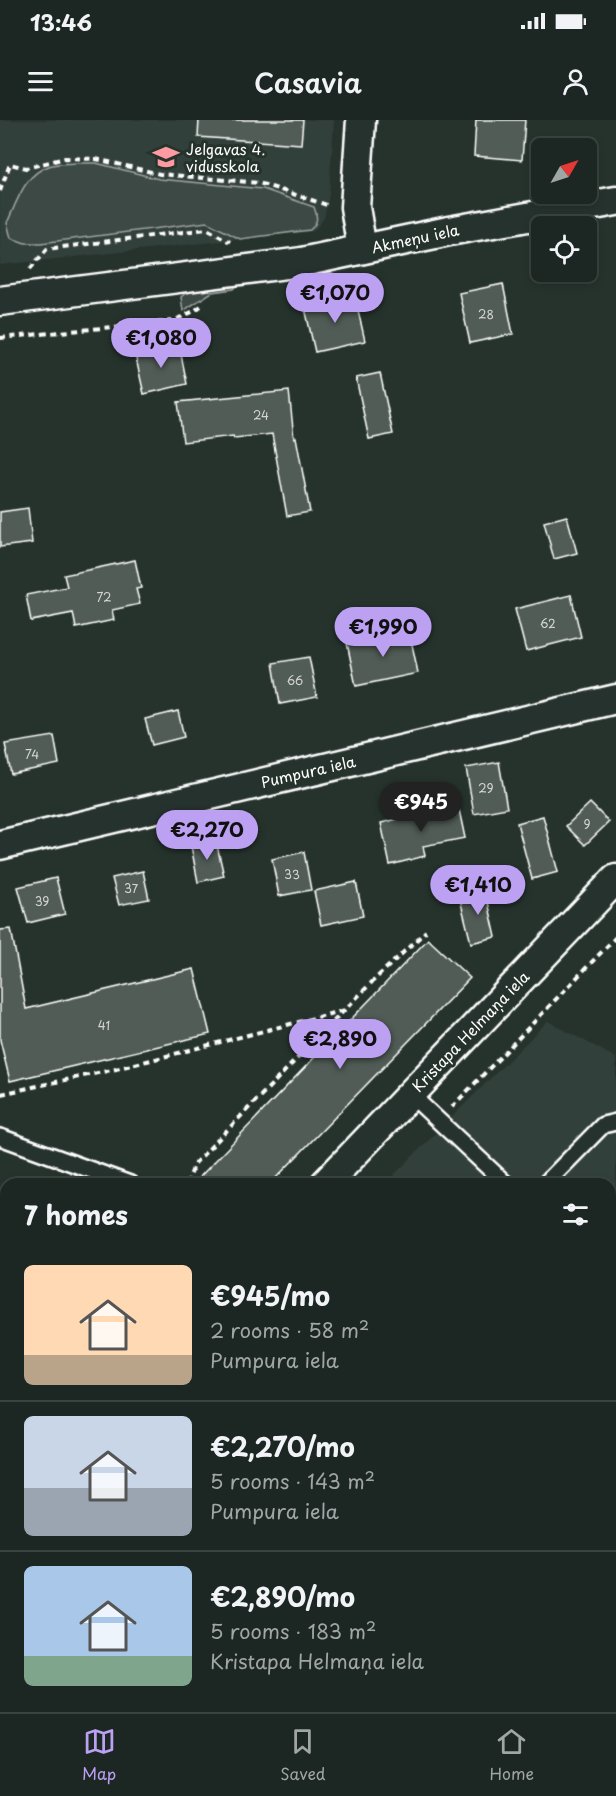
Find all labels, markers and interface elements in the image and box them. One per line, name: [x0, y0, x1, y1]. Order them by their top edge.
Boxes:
text: 13:46: [30, 5, 92, 38]
text: Casavia: [254, 61, 362, 102]
icon: menu: [24, 65, 57, 98]
icon: person: [559, 65, 592, 98]
place label: Jelgavas 4. vidusskola: [186, 137, 266, 177]
north arrow: [531, 138, 597, 204]
map controls: [531, 138, 597, 282]
school or university icon: Jelgavas 4. vidusskola: [151, 142, 181, 172]
button: locate: [531, 216, 597, 282]
street label: Akmeņu iela: [369, 217, 462, 258]
pin: €1,070: [286, 273, 384, 324]
text: €1,070: [300, 277, 370, 307]
house number: 28: [478, 305, 494, 323]
pin: €1,080: [112, 318, 210, 369]
text: €1,080: [125, 322, 197, 352]
house number: 24: [253, 406, 269, 424]
house number: 72: [96, 588, 112, 606]
pin: €1,990: [334, 607, 432, 658]
text: €1,990: [349, 611, 417, 641]
house number: 62: [540, 614, 556, 632]
house number: 66: [287, 671, 303, 689]
house number: 74: [25, 745, 39, 763]
street label: Pumpura iela: [258, 749, 358, 793]
house number: 29: [478, 779, 494, 797]
pin: €945: [385, 782, 457, 833]
text: €945: [394, 786, 448, 816]
pin: €2,270: [158, 810, 256, 861]
text: €2,270: [170, 814, 244, 844]
house number: 9: [583, 815, 591, 833]
house number: 33: [284, 865, 300, 883]
pin: €1,410: [429, 865, 527, 916]
text: €1,410: [444, 869, 512, 899]
house number: 37: [124, 879, 139, 897]
house number: 39: [35, 892, 49, 910]
street label: Kristapa Helmaņa iela: [406, 965, 534, 1097]
house number: 41: [98, 1016, 110, 1034]
pin: €2,890: [291, 1019, 389, 1070]
text: €2,890: [303, 1023, 377, 1053]
text: 7 homes: [24, 1195, 128, 1234]
icon: filters: [559, 1198, 592, 1231]
text: €945/mo: [210, 1276, 330, 1315]
icon: home: [72, 1289, 144, 1361]
text: 2 rooms · 58 m²: [210, 1315, 369, 1345]
text: Pumpura iela: [210, 1345, 339, 1375]
text: €2,270/mo: [210, 1427, 355, 1466]
icon: home: [72, 1440, 144, 1512]
text: 5 rooms · 143 m²: [210, 1466, 375, 1496]
text: Pumpura iela: [210, 1496, 339, 1526]
text: €2,890/mo: [210, 1577, 355, 1616]
icon: home: [72, 1590, 144, 1662]
text: 5 rooms · 183 m²: [210, 1616, 376, 1646]
text: Kristapa Helmaņa iela: [210, 1646, 424, 1676]
tab: Map: [82, 1725, 116, 1785]
tab: Saved: [280, 1725, 326, 1785]
tab: Home: [490, 1725, 534, 1785]

